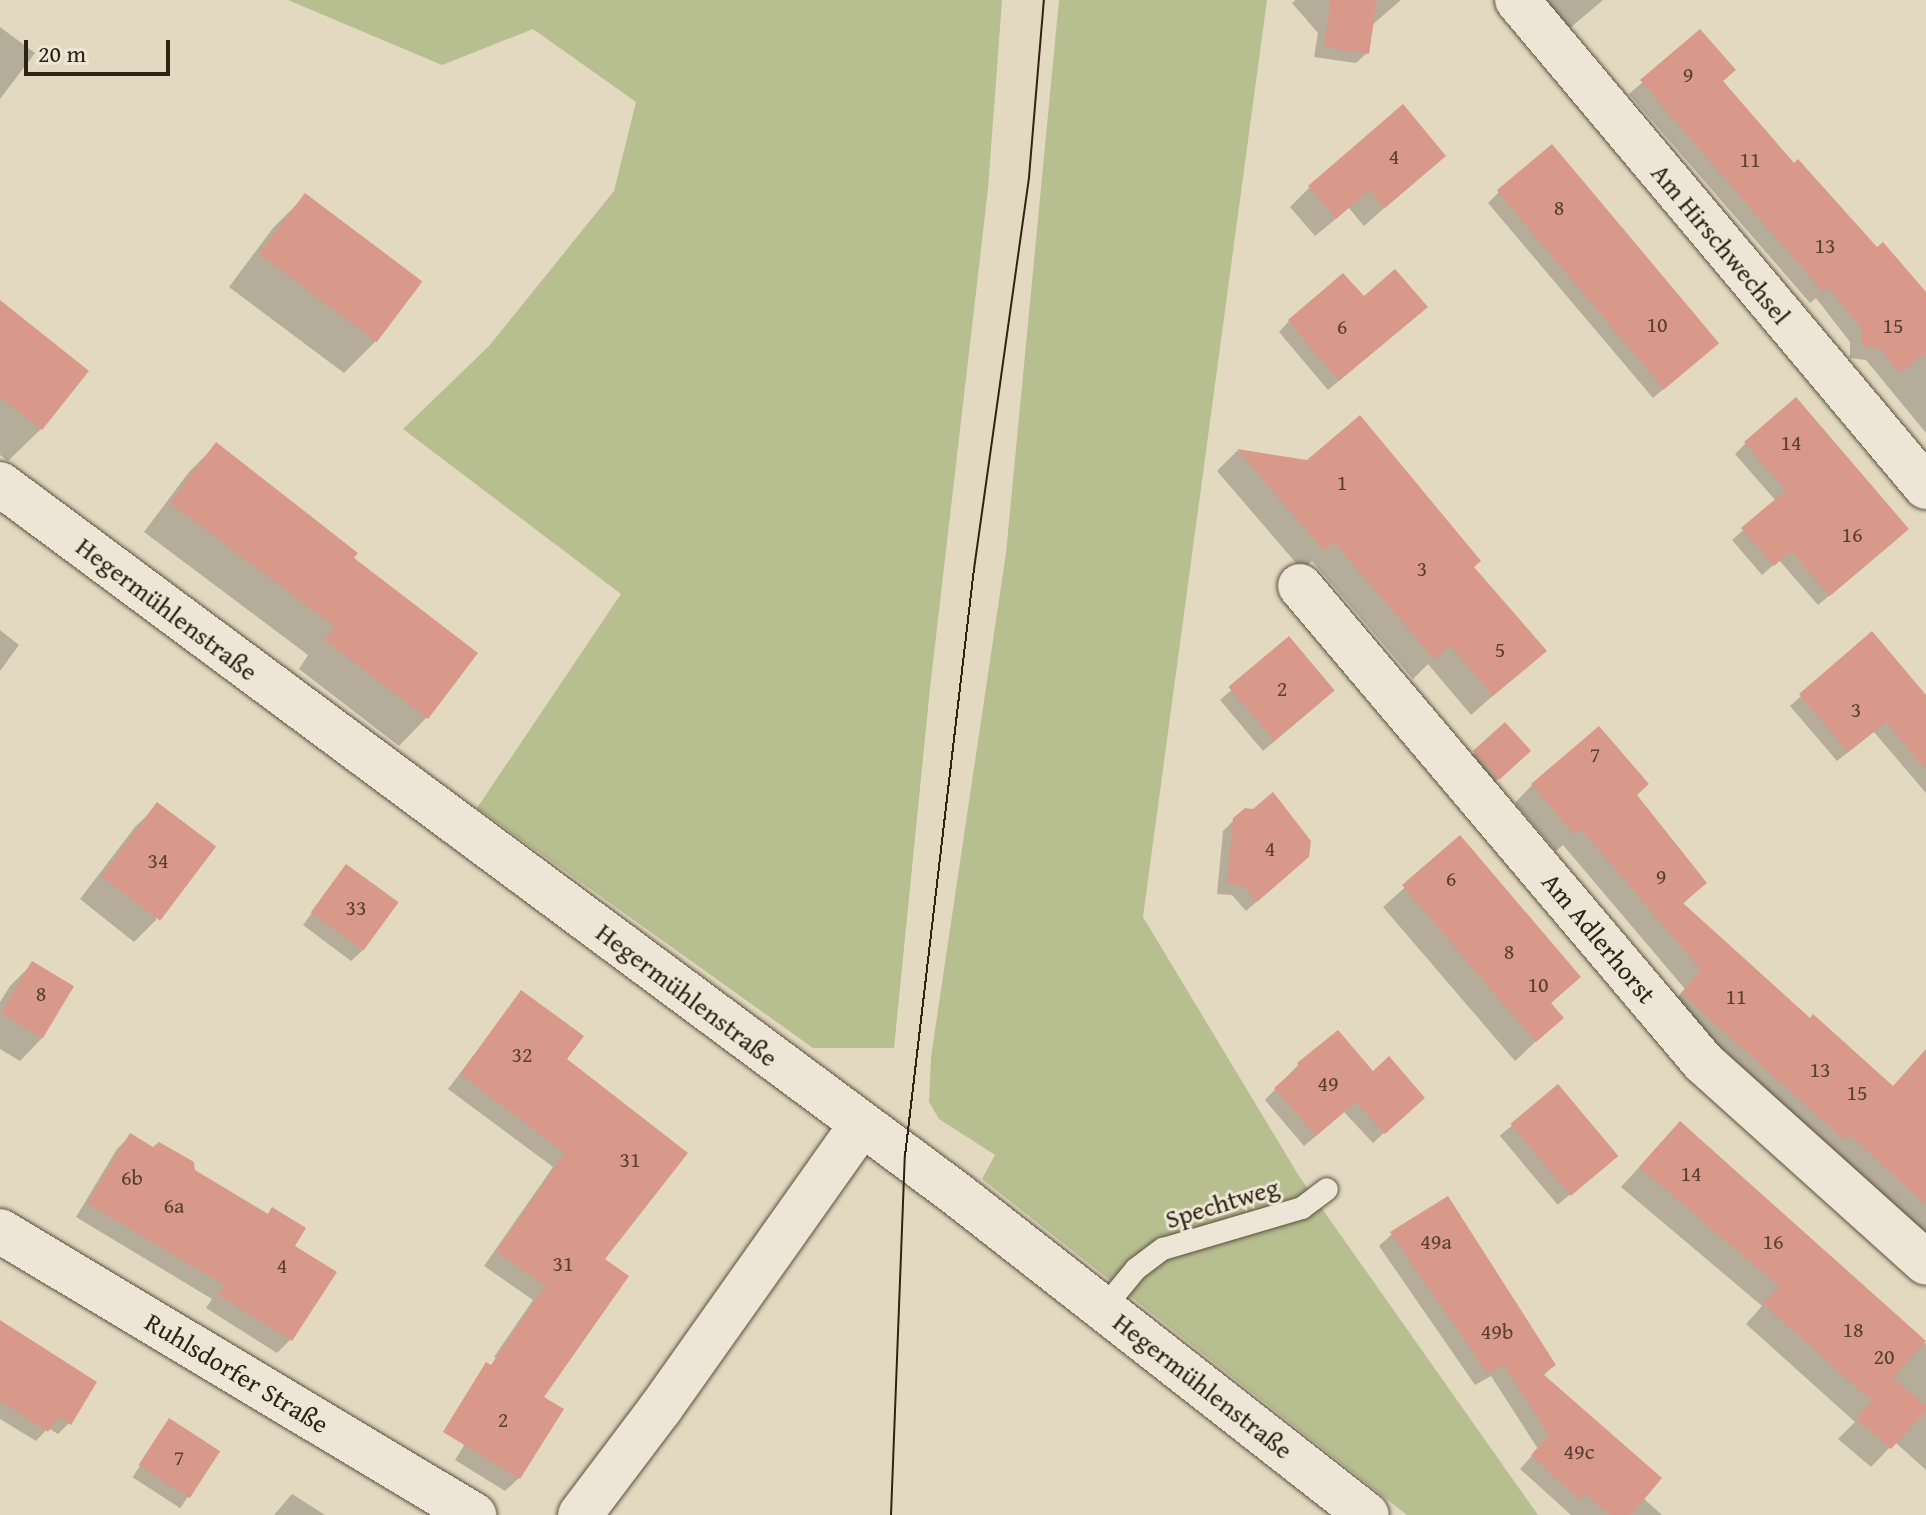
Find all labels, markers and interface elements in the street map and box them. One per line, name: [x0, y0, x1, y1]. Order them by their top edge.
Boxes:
scale bar: [28, 24, 174, 74]
text: 20 m: [38, 36, 86, 71]
house number: 9: [1683, 62, 1693, 88]
house number: 4: [1389, 144, 1399, 170]
house number: 11: [1739, 147, 1761, 173]
street label: Am Hirschwechsel: [1645, 157, 1797, 331]
house number: 8: [1554, 195, 1564, 221]
house number: 13: [1814, 233, 1836, 259]
house number: 10: [1646, 312, 1668, 338]
house number: 15: [1882, 313, 1904, 339]
house number: 6: [1337, 314, 1347, 340]
house number: 14: [1780, 430, 1802, 456]
house number: 1: [1337, 470, 1347, 496]
house number: 16: [1841, 522, 1863, 548]
street label: Hegermühlenstraße: [70, 531, 264, 687]
house number: 3: [1417, 556, 1427, 582]
house number: 5: [1495, 637, 1505, 663]
house number: 2: [1277, 676, 1287, 702]
house number: 3: [1851, 697, 1861, 723]
house number: 7: [1590, 742, 1600, 768]
house number: 4: [1265, 836, 1275, 862]
house number: 34: [147, 848, 169, 874]
house number: 9: [1656, 864, 1666, 890]
house number: 6: [1446, 866, 1456, 892]
street label: Am Adlerhorst: [1535, 866, 1663, 1010]
house number: 33: [345, 895, 367, 921]
street label: Hegermühlenstraße: [590, 917, 784, 1073]
house number: 8: [1504, 939, 1514, 965]
house number: 10: [1527, 972, 1549, 998]
house number: 8: [36, 981, 46, 1007]
house number: 11: [1725, 984, 1747, 1010]
house number: 32: [511, 1042, 533, 1068]
house number: 13: [1809, 1057, 1831, 1083]
house number: 49: [1317, 1071, 1339, 1097]
house number: 15: [1846, 1080, 1868, 1106]
house number: 31: [619, 1147, 641, 1173]
house number: 14: [1680, 1161, 1702, 1187]
house number: 6b: [121, 1165, 143, 1191]
street label: Spechtweg: [1162, 1171, 1282, 1235]
house number: 6a: [164, 1193, 184, 1219]
house number: 49a: [1420, 1229, 1452, 1255]
house number: 16: [1762, 1229, 1784, 1255]
house number: 31: [552, 1251, 574, 1277]
house number: 4: [277, 1253, 287, 1279]
street label: Ruhlsdorfer Straße: [140, 1306, 334, 1440]
street label: Hegermühlenstraße: [1107, 1306, 1299, 1466]
house number: 18: [1842, 1317, 1864, 1343]
house number: 49b: [1481, 1319, 1513, 1345]
house number: 20: [1873, 1344, 1895, 1370]
house number: 2: [498, 1407, 508, 1433]
house number: 49c: [1564, 1439, 1594, 1465]
house number: 7: [174, 1445, 184, 1471]

